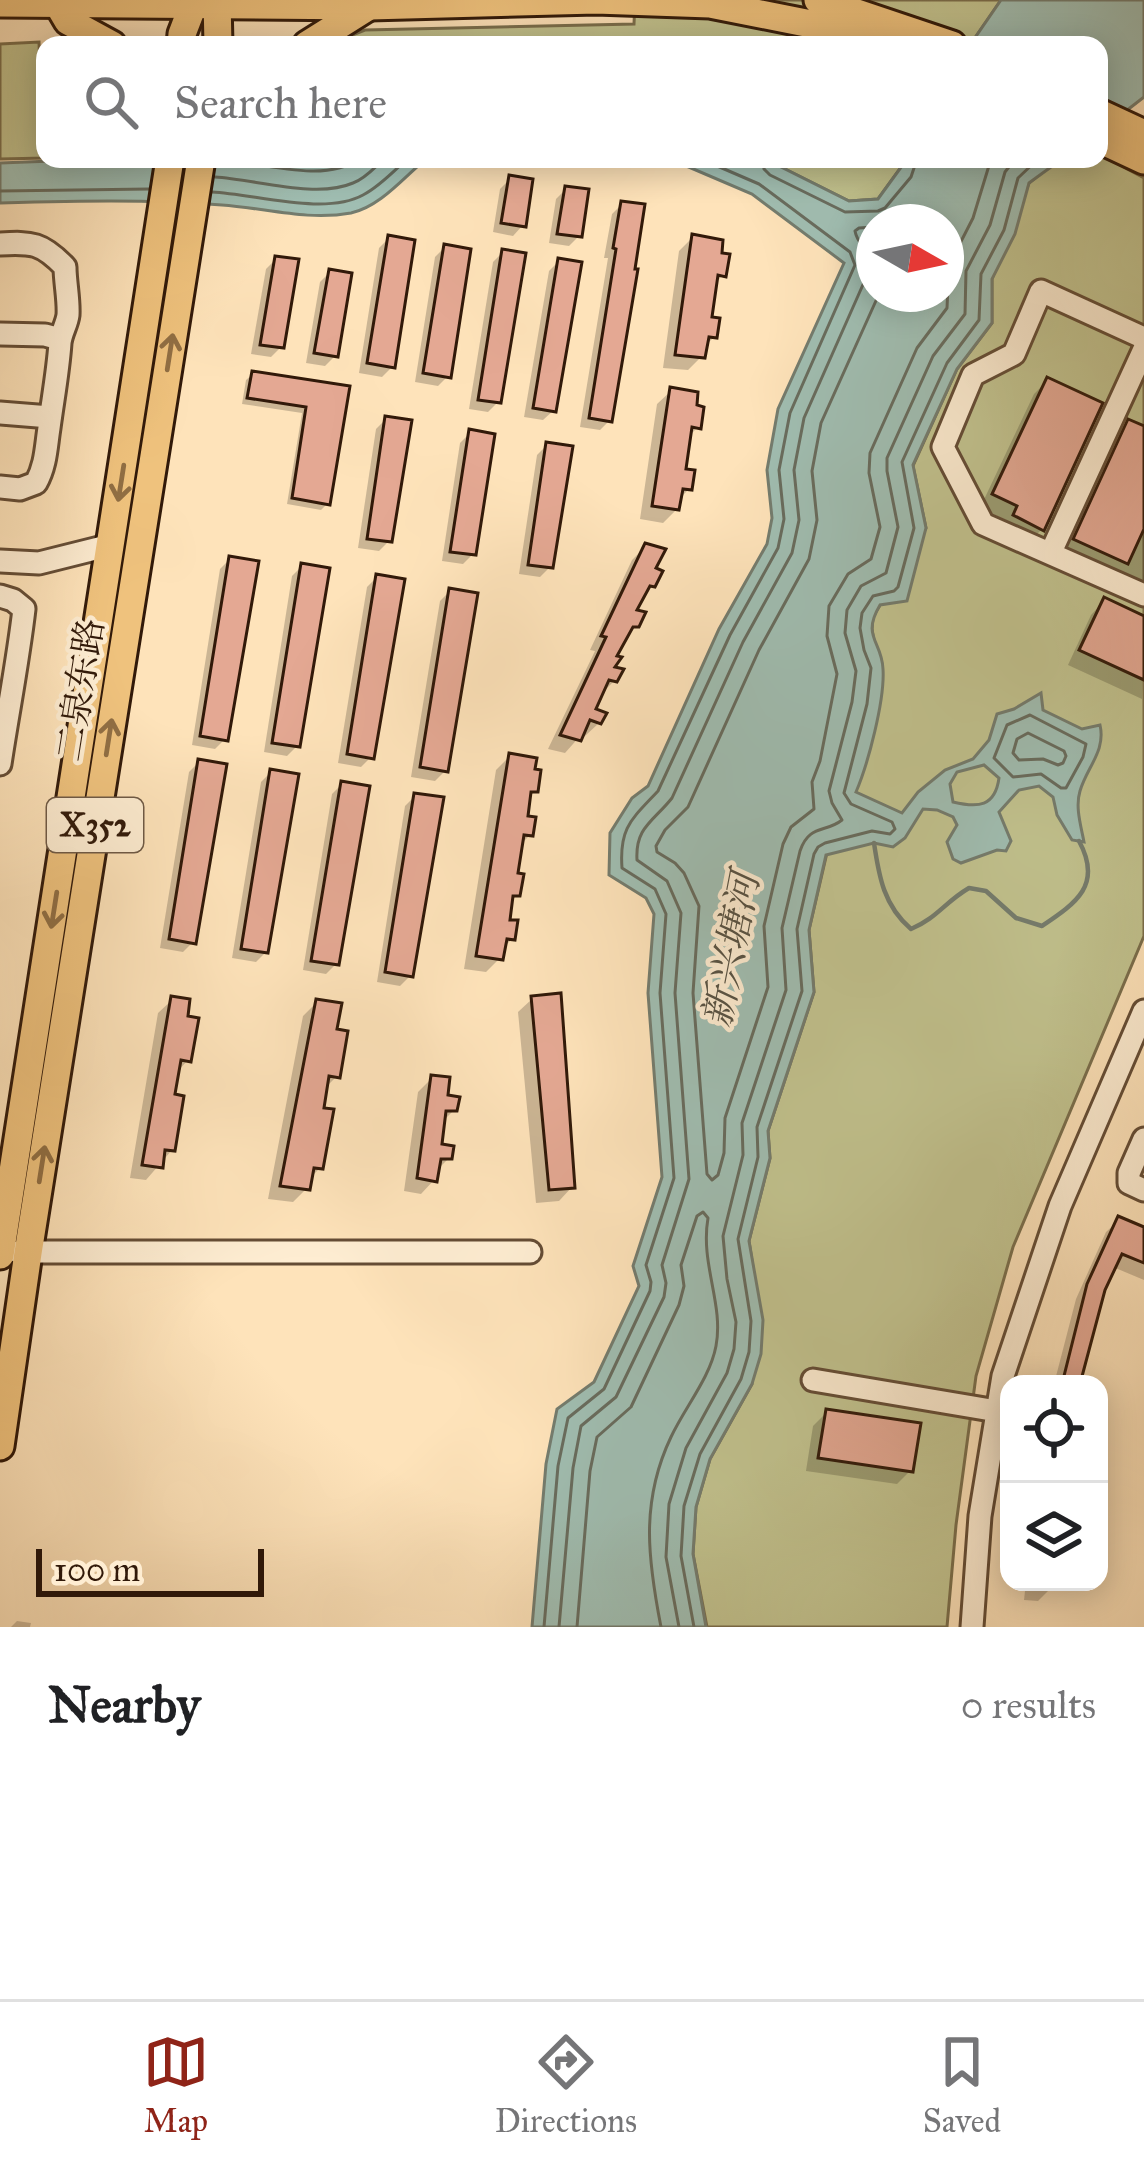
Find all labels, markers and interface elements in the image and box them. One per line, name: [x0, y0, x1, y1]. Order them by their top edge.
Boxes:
search box: [36, 36, 1108, 168]
icon: search: [78, 69, 144, 135]
text: Search here: [174, 75, 387, 130]
north arrow: [856, 204, 964, 312]
one-way arrow: [159, 333, 182, 372]
one-way arrow: [108, 463, 131, 502]
street label: 二泉东路: [47, 615, 113, 765]
one-way arrow: [98, 719, 121, 758]
road number: X352: [47, 798, 143, 852]
water label: 新兴塘河: [693, 863, 771, 1031]
one-way arrow: [42, 890, 65, 929]
one-way arrow: [31, 1145, 54, 1184]
map controls: [1000, 1375, 1108, 1591]
button: locate: [1000, 1375, 1108, 1483]
button: layers: [1000, 1483, 1108, 1591]
scale bar: [36, 1543, 264, 1596]
text: 100 m: [54, 1550, 140, 1590]
text: Nearby: [48, 1674, 200, 1736]
text: 0 results: [961, 1681, 1096, 1729]
tab: Map: [143, 2029, 209, 2141]
tab: Directions: [495, 2029, 637, 2141]
tab: Saved: [923, 2029, 1001, 2141]

